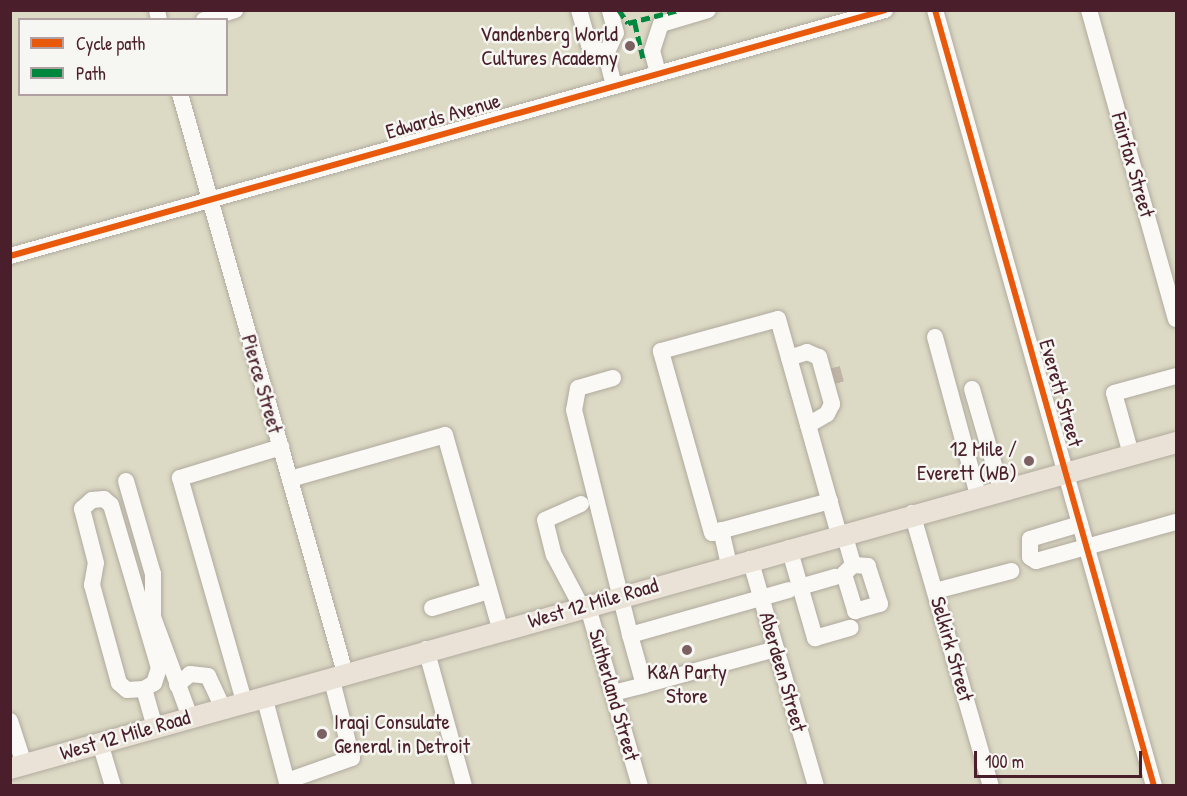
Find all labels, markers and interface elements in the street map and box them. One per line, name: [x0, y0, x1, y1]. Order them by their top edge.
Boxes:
legend: [18, 18, 228, 96]
place label: Vandenberg World Cultures Academy: [480, 21, 618, 71]
text: Cycle path: [76, 31, 145, 56]
marker: Vandenberg World Cultures Academy: [623, 39, 637, 53]
text: Path: [76, 61, 105, 86]
street label: Edwards Avenue: [383, 88, 503, 144]
street label: Fairfax Street: [1106, 110, 1160, 220]
street label: Pierce Street: [236, 332, 288, 436]
street label: Everett Street: [1034, 336, 1088, 450]
place label: 12 Mile / Everett (WB): [917, 436, 1017, 486]
marker: 12 Mile / Everett (WB): [1022, 454, 1036, 468]
street label: West 12 Mile Road: [525, 572, 661, 634]
street label: Selkirk Street: [925, 594, 979, 704]
street label: Aberdeen Street: [754, 609, 812, 735]
street label: Sutherland Street: [583, 626, 645, 764]
marker: K&A Party Store: [680, 643, 694, 657]
place label: K&A Party Store: [647, 659, 727, 709]
street label: West 12 Mile Road: [57, 704, 193, 766]
place label: Iraqi Consulate General in Detroit: [334, 709, 470, 759]
marker: Iraqi Consulate General in Detroit: [315, 727, 329, 741]
scale bar: [977, 739, 1145, 777]
text: 100 m: [985, 749, 1024, 774]

